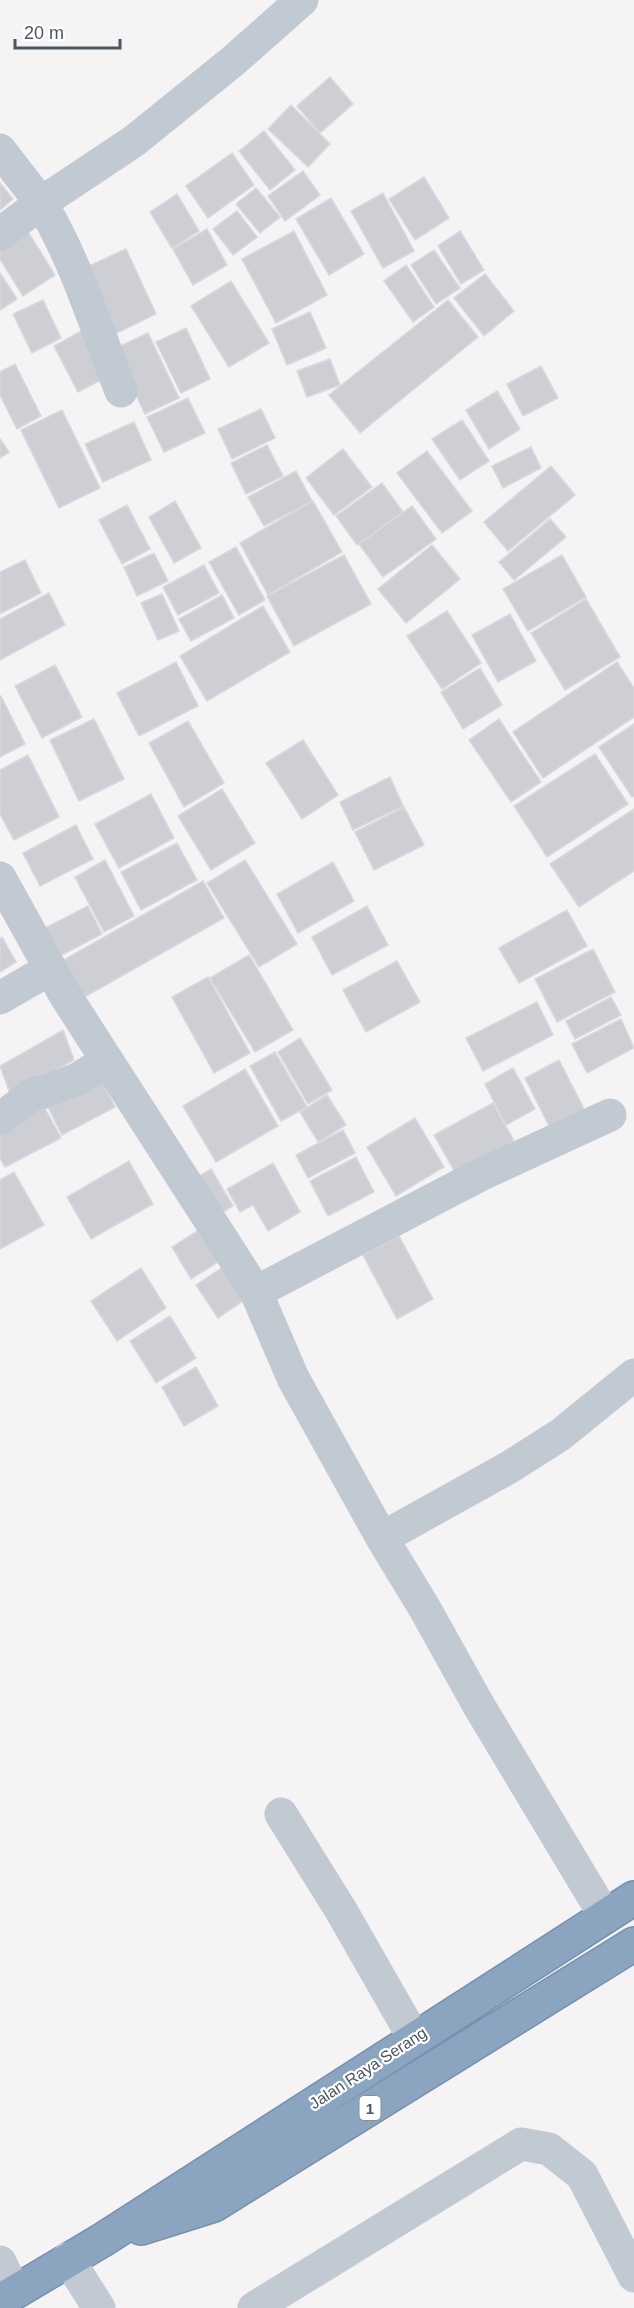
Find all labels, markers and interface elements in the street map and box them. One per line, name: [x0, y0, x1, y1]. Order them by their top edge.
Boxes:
scale bar: [15, 12, 120, 50]
text: 20 m: [24, 23, 64, 43]
street label: Jalan Raya Serang: [306, 2024, 430, 2112]
road number: 1: [360, 2096, 380, 2120]

